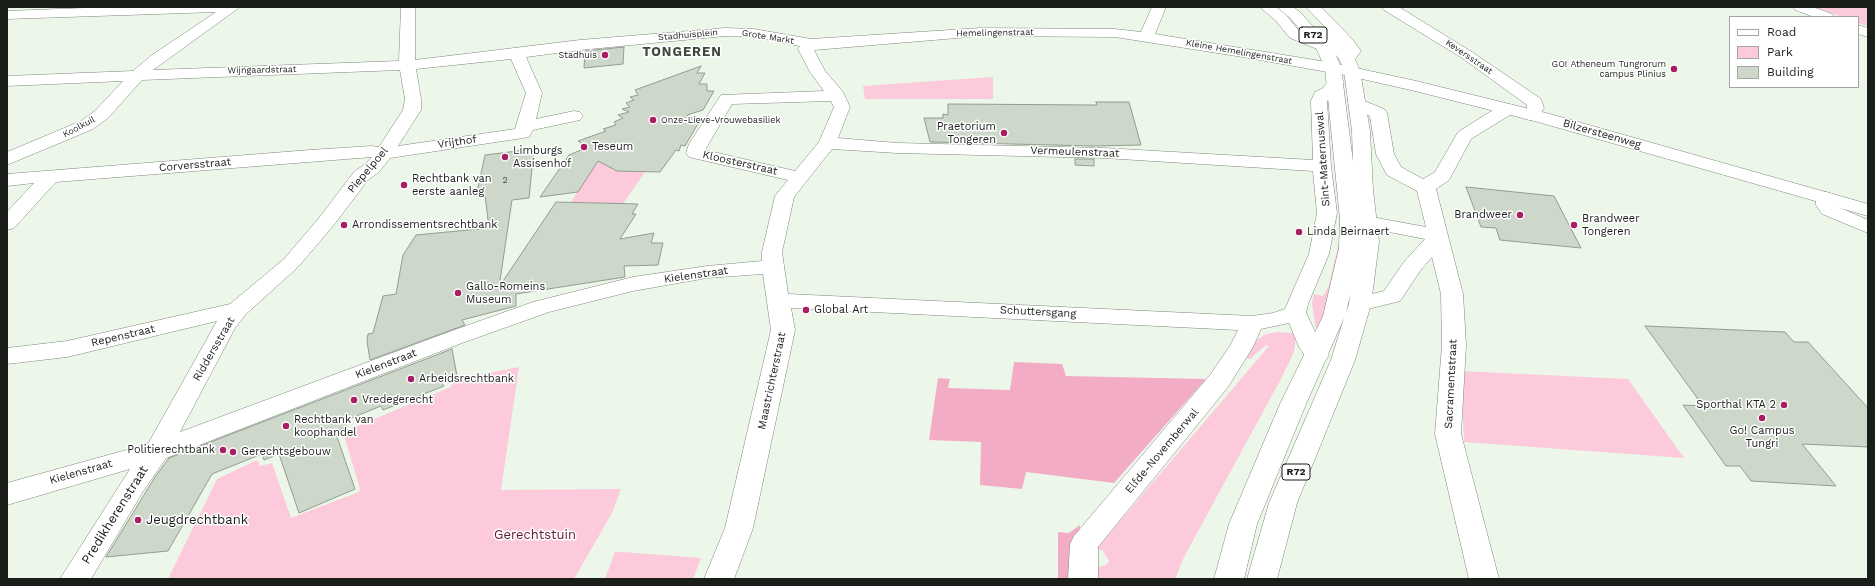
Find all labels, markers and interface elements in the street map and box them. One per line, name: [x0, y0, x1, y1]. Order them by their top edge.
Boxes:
legend: [1729, 16, 1859, 88]
text: Road: [1767, 25, 1796, 39]
street label: Stadhuisplein: [658, 27, 718, 43]
street label: Hemelingenstraat: [956, 27, 1034, 39]
road number: R72: [1299, 27, 1327, 43]
street label: Grote Markt: [741, 28, 795, 46]
street label: Kleine Hemelingenstraat: [1185, 37, 1293, 67]
street label: Keversstraat: [1443, 37, 1495, 77]
district label: TONGEREN: [642, 44, 722, 60]
text: Park: [1767, 45, 1793, 59]
place label: Stadhuis: [558, 50, 597, 60]
marker: Stadhuis: [600, 50, 610, 60]
place label: GO! Atheneum Tungrorum campus Plinius: [1552, 59, 1666, 80]
street label: Wijngaardstraat: [227, 64, 297, 76]
marker: GO! Atheneum Tungrorum campus Plinius: [1669, 64, 1679, 74]
text: Building: [1767, 65, 1814, 79]
street label: Sint-Maternuswal: [1313, 111, 1333, 207]
street label: Koolkuil: [61, 114, 97, 140]
marker: Onze-Lieve-Vrouwebasiliek: [648, 115, 658, 125]
place label: Onze-Lieve-Vrouwebasiliek: [661, 115, 780, 125]
street label: Bilzersteenweg: [1561, 117, 1643, 151]
place label: Praetorium Tongeren: [937, 120, 996, 146]
marker: Praetorium Tongeren: [999, 128, 1009, 138]
street label: Vrijthof: [437, 133, 477, 151]
place label: Teseum: [592, 140, 633, 154]
marker: Teseum: [579, 142, 589, 152]
street label: Piepelpoel: [345, 144, 391, 196]
place label: Limburgs Assisenhof: [513, 144, 571, 170]
street label: Vermeulenstraat: [1030, 144, 1120, 160]
street label: Kloosterstraat: [701, 148, 779, 178]
marker: Limburgs Assisenhof: [500, 152, 510, 162]
street label: Corversstraat: [158, 155, 232, 175]
place label: Rechtbank van eerste aanleg: [412, 172, 492, 198]
house number: 2: [502, 175, 508, 185]
marker: Rechtbank van eerste aanleg: [399, 180, 409, 190]
place label: Brandweer: [1454, 208, 1512, 222]
marker: Brandweer: [1515, 210, 1525, 220]
place label: Brandweer Tongeren: [1582, 212, 1640, 238]
place label: Arrondissementsrechtbank: [352, 218, 498, 232]
marker: Arrondissementsrechtbank: [339, 220, 349, 230]
marker: Brandweer Tongeren: [1569, 220, 1579, 230]
place label: Linda Beirnaert: [1307, 225, 1389, 239]
marker: Linda Beirnaert: [1294, 227, 1304, 237]
street label: Kielenstraat: [663, 264, 729, 286]
place label: Gallo-Romeins Museum: [466, 280, 545, 306]
marker: Gallo-Romeins Museum: [453, 288, 463, 298]
place label: Global Art: [814, 303, 868, 317]
street label: Schuttersgang: [999, 303, 1077, 321]
marker: Global Art: [801, 305, 811, 315]
street label: Riddersstraat: [190, 315, 238, 383]
street label: Repenstraat: [90, 322, 156, 350]
street label: Maastrichterstraat: [755, 331, 789, 431]
street label: Sacramentstraat: [1442, 339, 1460, 429]
street label: Kielenstraat: [353, 346, 419, 382]
place label: Arbeidsrechtbank: [419, 372, 514, 386]
marker: Arbeidsrechtbank: [406, 374, 416, 384]
place label: Vredegerecht: [362, 393, 433, 407]
marker: Vredegerecht: [349, 395, 359, 405]
place label: Sporthal KTA 2: [1696, 398, 1776, 412]
marker: Sporthal KTA 2: [1779, 400, 1789, 410]
street label: Elfde-Novemberwal: [1123, 406, 1201, 496]
place label: Rechtbank van koophandel: [294, 413, 374, 439]
marker: Go! Campus Tungri: [1757, 413, 1767, 423]
marker: Rechtbank van koophandel: [281, 421, 291, 431]
place label: Go! Campus Tungri: [1729, 424, 1795, 450]
place label: Politierechtbank: [127, 443, 215, 457]
marker: Politierechtbank: [218, 445, 228, 455]
place label: Gerechtsgebouw: [241, 445, 331, 459]
marker: Gerechtsgebouw: [228, 447, 238, 457]
street label: Kielenstraat: [48, 457, 114, 487]
street label: Predikherenstraat: [78, 463, 152, 567]
road number: R72: [1282, 464, 1310, 480]
place label: Jeugdrechtbank: [146, 512, 248, 528]
marker: Jeugdrechtbank: [133, 515, 143, 525]
park label: Gerechtstuin: [494, 527, 576, 543]

